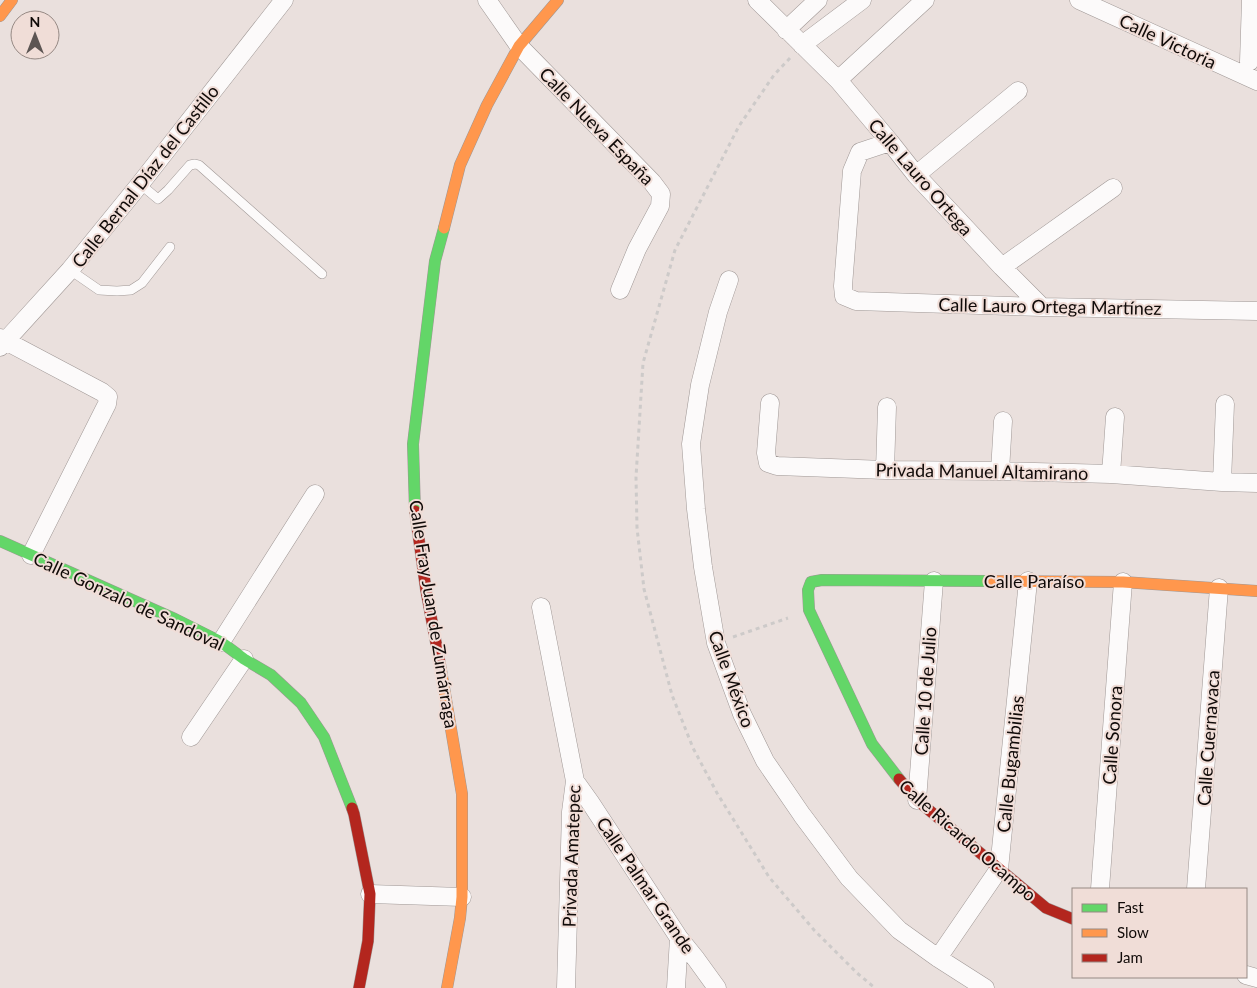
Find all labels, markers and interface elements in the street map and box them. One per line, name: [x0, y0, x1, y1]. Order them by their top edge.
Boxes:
street label: Calle Victoria: [1116, 9, 1220, 73]
north arrow: [10, 10, 60, 60]
text: N: [30, 13, 40, 30]
street label: Calle Nueva España: [535, 63, 659, 189]
street label: Calle Bernal Díaz del Castillo: [67, 80, 223, 272]
street label: Calle Lauro Ortega: [864, 114, 978, 240]
street label: Calle Lauro Ortega Martínez: [938, 293, 1162, 319]
street label: Privada Manuel Altamirano: [875, 458, 1089, 484]
street label: Calle Fray Juan de Zumárraga: [405, 498, 463, 730]
street label: Calle Gonzalo de Sandoval: [30, 547, 228, 655]
street label: Calle Paraíso: [984, 570, 1084, 592]
street label: Calle 10 de Julio: [910, 626, 940, 756]
street label: Calle México: [704, 628, 760, 730]
street label: Calle Cuernavaca: [1192, 669, 1224, 807]
street label: Calle Sonora: [1098, 685, 1126, 785]
street label: Calle Bugambilias: [992, 694, 1028, 834]
street label: Calle Ricardo Ocampo: [895, 774, 1041, 906]
street label: Privada Amatepec: [558, 784, 584, 928]
street label: Calle Palmar Grande: [592, 813, 700, 957]
legend: [1072, 888, 1247, 978]
text: Fast: [1117, 898, 1144, 916]
text: Slow: [1117, 923, 1149, 941]
text: Jam: [1117, 948, 1143, 966]

